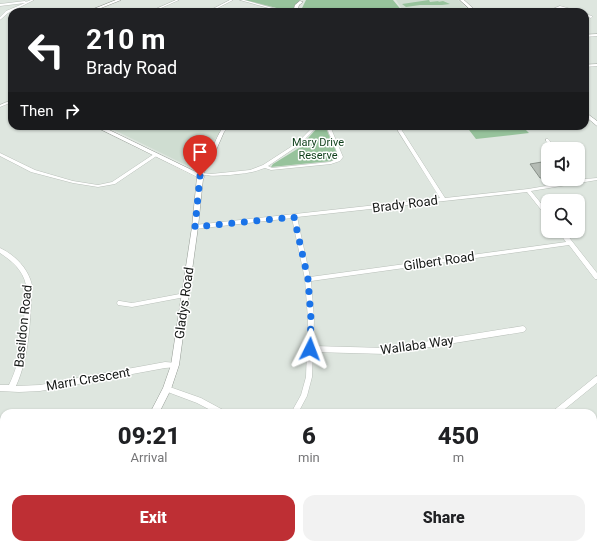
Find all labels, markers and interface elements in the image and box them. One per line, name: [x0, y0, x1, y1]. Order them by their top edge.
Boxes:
text: 210 m: [86, 23, 165, 56]
icon: left: [20, 24, 72, 76]
text: Brady Road: [86, 57, 177, 78]
icon: right: [61, 100, 83, 122]
text: Then: [20, 102, 53, 120]
pin: [183, 135, 217, 176]
park label: Mary Drive Reserve: [292, 136, 344, 162]
icon: arrive: [189, 141, 211, 163]
map controls: [541, 142, 585, 238]
button: sound: [541, 142, 585, 186]
street label: Brady Road: [371, 193, 439, 215]
button: search: [541, 194, 585, 238]
street label: Gilbert Road: [403, 249, 475, 273]
street label: Gladys Road: [172, 266, 196, 340]
street label: Basildon Road: [11, 284, 35, 368]
position arrow: [289, 328, 331, 370]
street label: Wallaba Way: [379, 332, 455, 358]
street label: Marri Crescent: [45, 364, 131, 394]
text: 09:21: [118, 422, 180, 450]
text: 6: [302, 422, 316, 450]
text: 450: [438, 422, 479, 450]
text: Arrival: [131, 450, 167, 465]
text: min: [298, 450, 320, 465]
text: m: [453, 450, 464, 465]
button: Exit: [12, 495, 295, 541]
button: Share: [303, 495, 585, 541]

